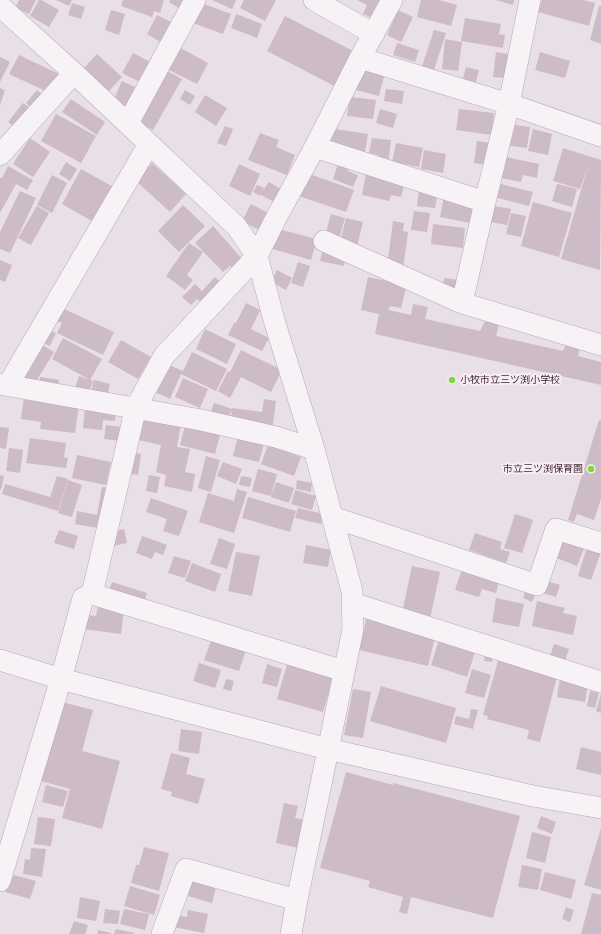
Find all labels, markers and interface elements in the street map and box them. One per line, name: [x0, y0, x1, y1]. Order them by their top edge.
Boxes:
place label: 小牧市立三ツ渕小学校: [460, 374, 560, 386]
marker: 小牧市立三ツ渕小学校: [447, 375, 457, 385]
place label: 市立三ツ渕保育園: [503, 463, 583, 475]
marker: 市立三ツ渕保育園: [586, 464, 596, 474]

